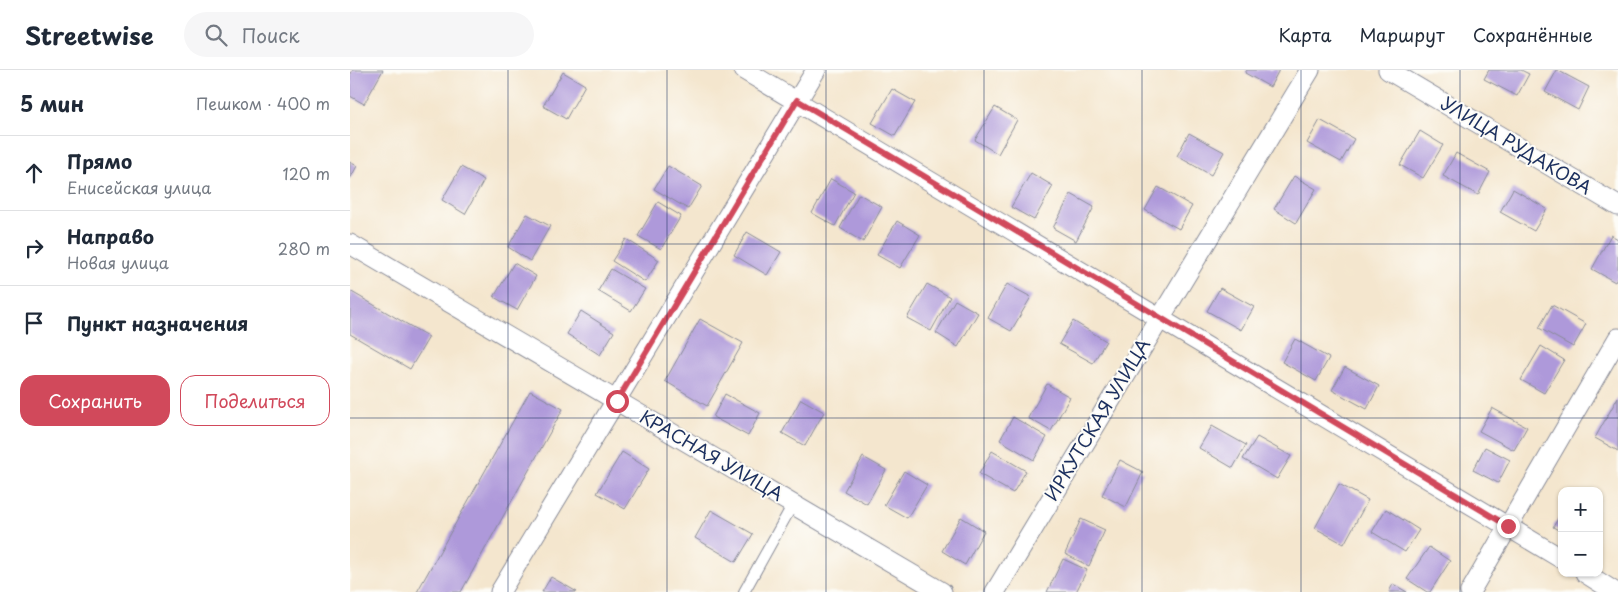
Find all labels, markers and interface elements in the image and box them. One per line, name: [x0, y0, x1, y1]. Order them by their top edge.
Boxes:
search box: [184, 12, 534, 57]
text: Streetwise: [25, 17, 154, 53]
icon: search: [202, 21, 230, 49]
text: Поиск: [242, 21, 299, 49]
text: Карта: [1279, 21, 1331, 48]
text: Маршрут: [1359, 21, 1445, 48]
text: Сохранённые: [1473, 21, 1593, 48]
text: 5 мин: [20, 87, 84, 119]
street label: УЛИЦА РУДАКОВА: [1436, 89, 1597, 200]
text: Пешком · 400 m: [196, 91, 330, 115]
text: Прямо: [67, 147, 132, 175]
icon: ahead: [20, 159, 48, 187]
text: 120 m: [283, 161, 330, 185]
text: Енисейская улица: [67, 175, 211, 199]
text: Направо: [67, 222, 154, 250]
icon: right: [20, 234, 48, 262]
text: 280 m: [278, 236, 330, 260]
text: Новая улица: [67, 250, 169, 274]
icon: arrive: [20, 309, 48, 337]
text: Пункт назначения: [67, 309, 248, 337]
street label: ИРКУТСКАЯ УЛИЦА: [1037, 333, 1156, 506]
button: Сохранить: [20, 375, 170, 426]
button: Поделиться: [180, 375, 330, 426]
route start: [606, 390, 629, 413]
street label: КРАСНАЯ УЛИЦА: [635, 403, 789, 507]
map controls: [1558, 487, 1603, 577]
button: +: [1558, 487, 1603, 532]
route end: [1497, 515, 1520, 538]
button: −: [1558, 532, 1603, 577]

